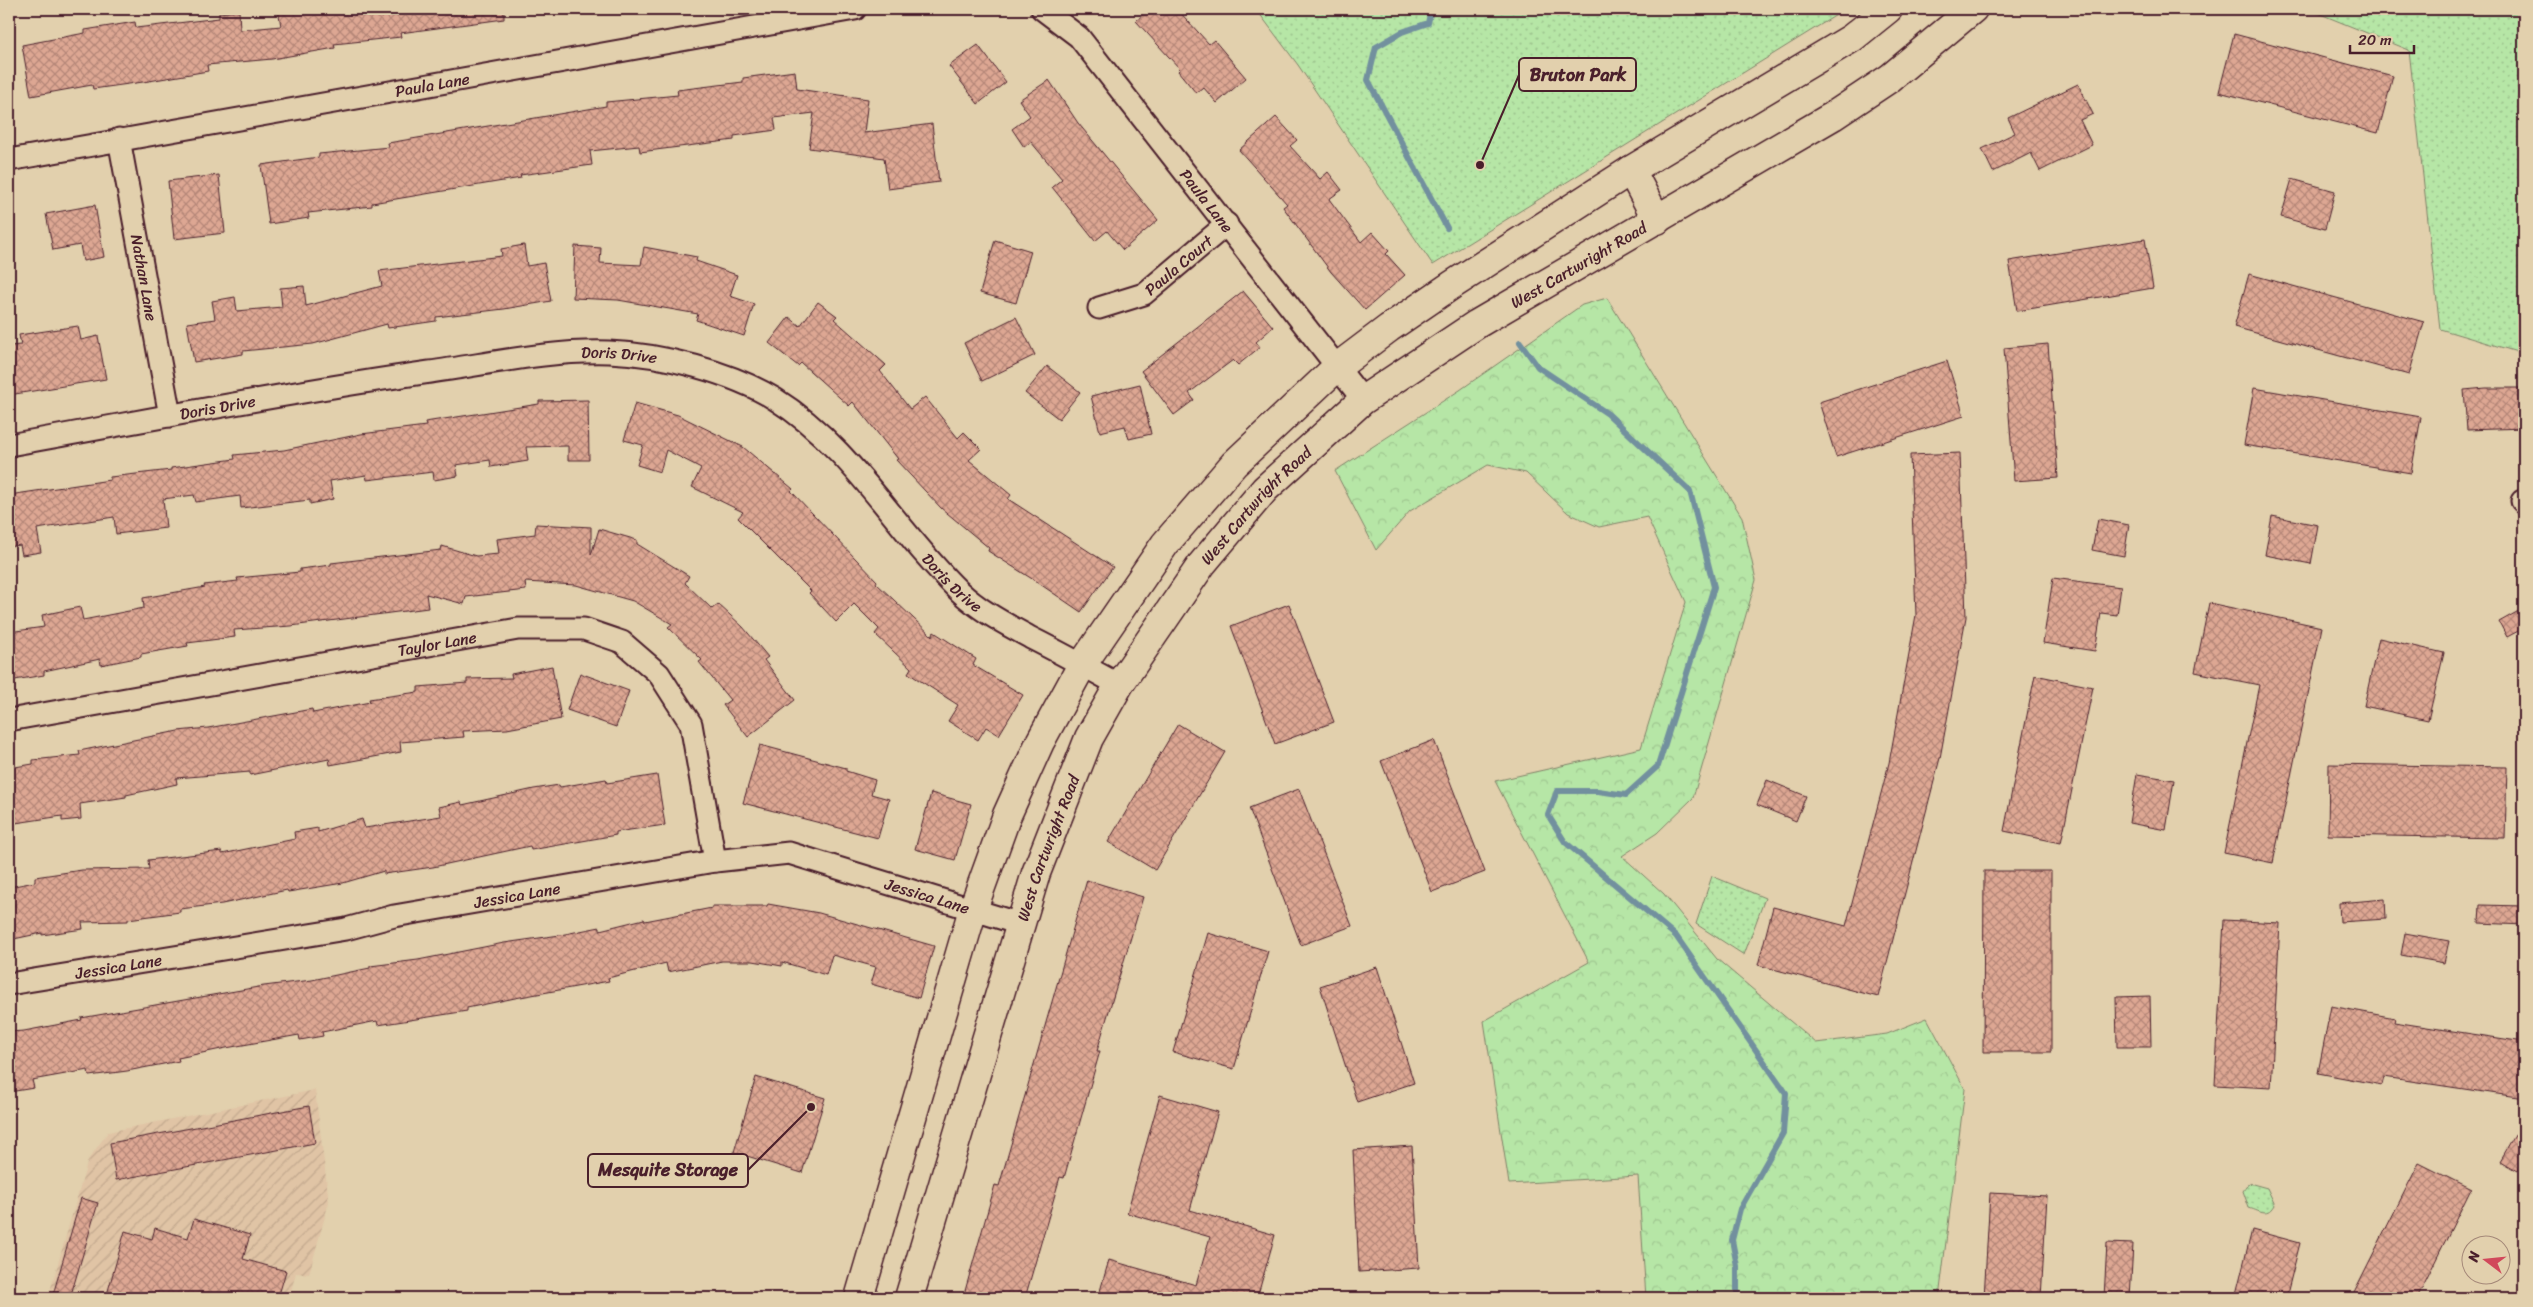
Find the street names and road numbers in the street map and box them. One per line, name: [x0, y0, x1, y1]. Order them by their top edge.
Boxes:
street label: Paula Lane: [393, 64, 472, 106]
street label: Paula Lane: [1172, 162, 1241, 239]
street label: West Cartwright Road: [1505, 213, 1654, 317]
street label: Paula Court: [1138, 227, 1220, 303]
street label: Nathan Lane: [122, 232, 166, 324]
street label: Doris Drive: [581, 338, 660, 372]
street label: Doris Drive: [177, 386, 258, 429]
street label: West Cartwright Road: [1193, 438, 1320, 572]
street label: Doris Drive: [914, 546, 989, 620]
street label: Taylor Lane: [396, 623, 479, 665]
street label: West Cartwright Road: [1008, 769, 1089, 925]
street label: Jessica Lane: [880, 869, 973, 923]
street label: Jessica Lane: [471, 874, 563, 917]
street label: Jessica Lane: [72, 945, 164, 988]

